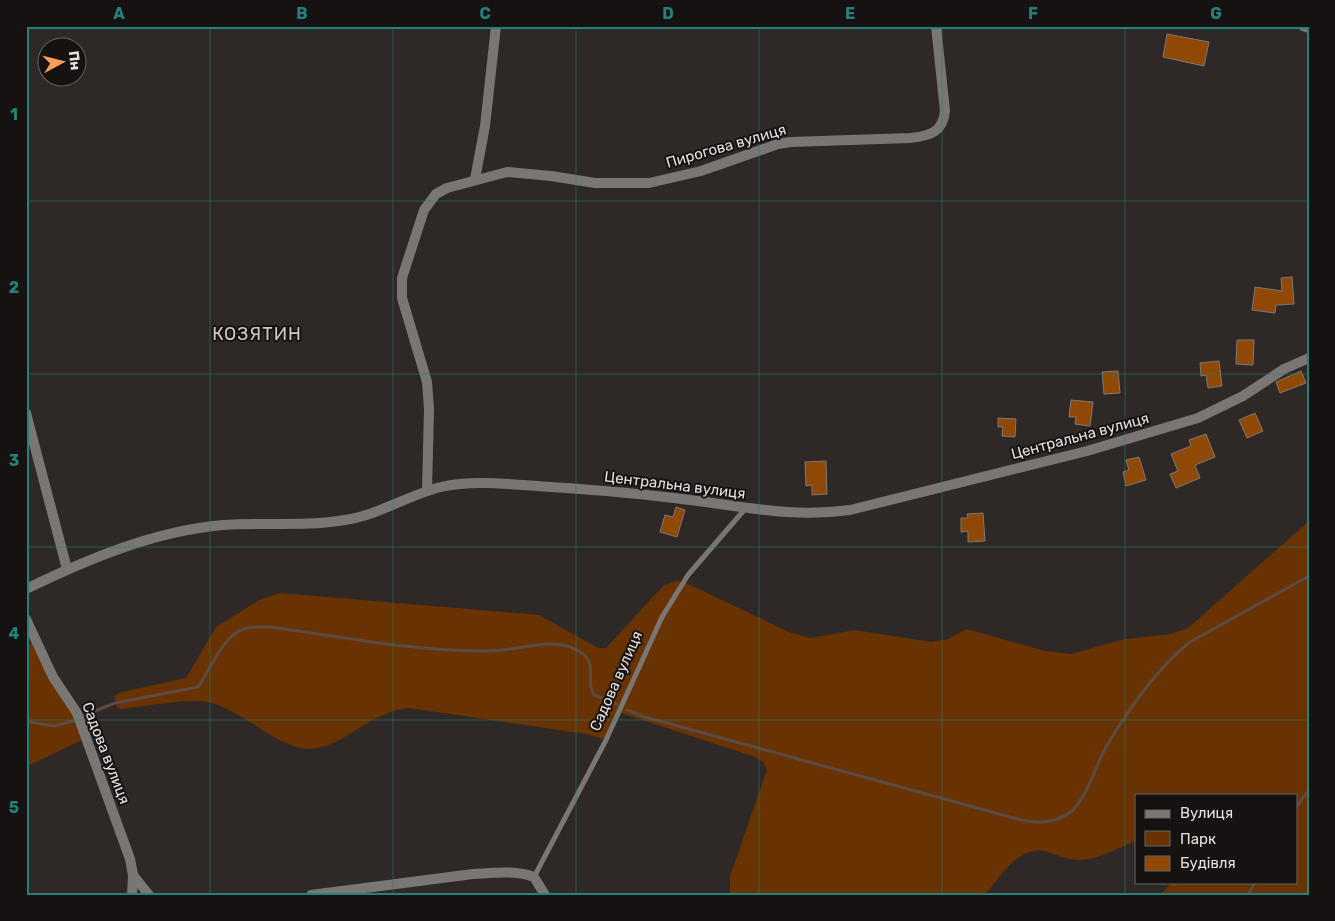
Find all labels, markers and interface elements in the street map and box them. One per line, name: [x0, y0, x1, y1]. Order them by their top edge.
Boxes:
text: A: [113, 4, 125, 23]
text: B: [296, 4, 308, 23]
text: C: [479, 4, 491, 23]
text: D: [662, 4, 674, 23]
text: E: [845, 4, 855, 23]
text: F: [1028, 4, 1038, 23]
text: G: [1210, 4, 1222, 23]
north arrow: [38, 38, 88, 88]
text: Пн: [65, 50, 84, 71]
text: 1: [10, 105, 18, 124]
street label: Пирогова вулиця: [664, 120, 788, 172]
text: 2: [9, 278, 19, 297]
district label: КОЗЯТИН: [212, 323, 302, 345]
street label: Центральна вулиця: [1009, 409, 1151, 463]
text: 3: [9, 451, 19, 470]
street label: Центральна вулиця: [603, 467, 747, 503]
text: 4: [9, 624, 20, 643]
street label: Садова вулиця: [586, 628, 646, 734]
street label: Садова вулиця: [78, 699, 134, 807]
legend: [1135, 794, 1298, 884]
text: 5: [9, 798, 19, 817]
text: Вулиця: [1180, 804, 1233, 822]
text: Парк: [1180, 830, 1216, 848]
text: Будівля: [1180, 854, 1236, 872]

